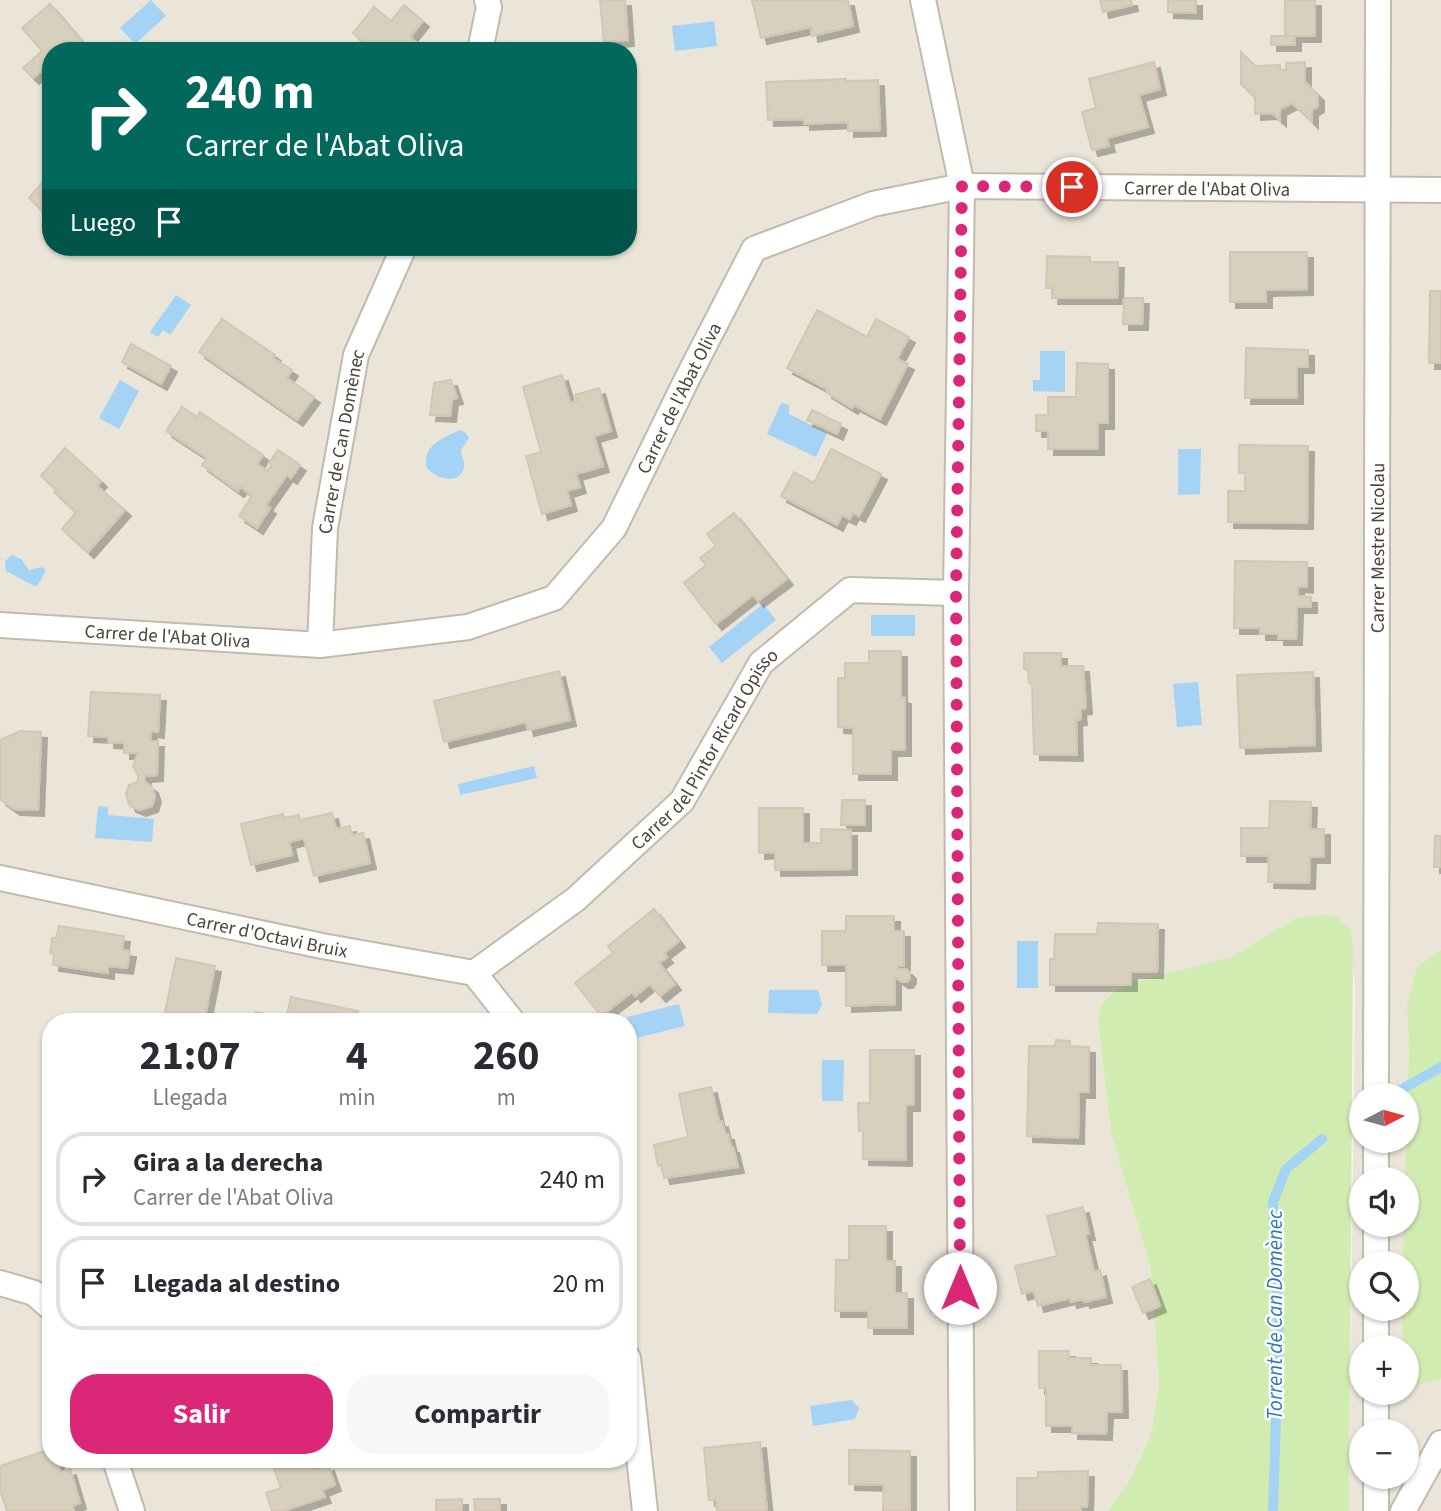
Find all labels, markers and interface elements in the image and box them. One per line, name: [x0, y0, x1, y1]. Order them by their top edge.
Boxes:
text: 240 m: [185, 58, 314, 128]
icon: right: [70, 70, 161, 161]
text: Carrer de l'Abat Oliva: [185, 123, 464, 169]
pin: [1042, 157, 1102, 217]
icon: arrive: [1053, 168, 1091, 206]
street label: Carrer de l'Abat Oliva: [1124, 175, 1290, 204]
icon: arrive: [150, 203, 188, 241]
text: Luego: [70, 204, 136, 241]
street label: Carrer de l'Abat Oliva: [631, 318, 729, 479]
street label: Carrer de Can Domènec: [313, 344, 372, 534]
street label: Carrer Mestre Nicolau: [1365, 463, 1392, 633]
street label: Carrer de l'Abat Oliva: [84, 618, 251, 656]
street label: Carrer del Pintor Ricard Opisso: [625, 642, 785, 857]
street label: Carrer d'Octavi Bruix: [184, 906, 350, 965]
text: 21:07: [139, 1026, 241, 1086]
text: 4: [346, 1026, 368, 1086]
text: 260: [473, 1026, 540, 1086]
text: Llegada: [152, 1081, 228, 1114]
text: min: [338, 1081, 376, 1114]
text: m: [497, 1081, 516, 1114]
north arrow: [1349, 1083, 1419, 1153]
map controls: [1349, 1083, 1419, 1489]
text: Gira a la derecha: [133, 1144, 323, 1181]
icon: right: [74, 1160, 112, 1198]
text: 240 m: [539, 1161, 605, 1198]
button: sound: [1349, 1167, 1419, 1237]
text: Carrer de l'Abat Oliva: [133, 1181, 334, 1214]
water label: Torrent de Can Domènec: [1260, 1209, 1290, 1420]
position arrow: [923, 1251, 997, 1325]
button: search: [1349, 1251, 1419, 1321]
icon: arrive: [74, 1264, 112, 1302]
text: Llegada al destino: [133, 1265, 340, 1302]
text: 20 m: [552, 1265, 605, 1302]
button: +: [1349, 1335, 1419, 1405]
button: Salir: [70, 1374, 333, 1454]
button: Compartir: [347, 1374, 609, 1454]
button: −: [1349, 1419, 1419, 1489]

